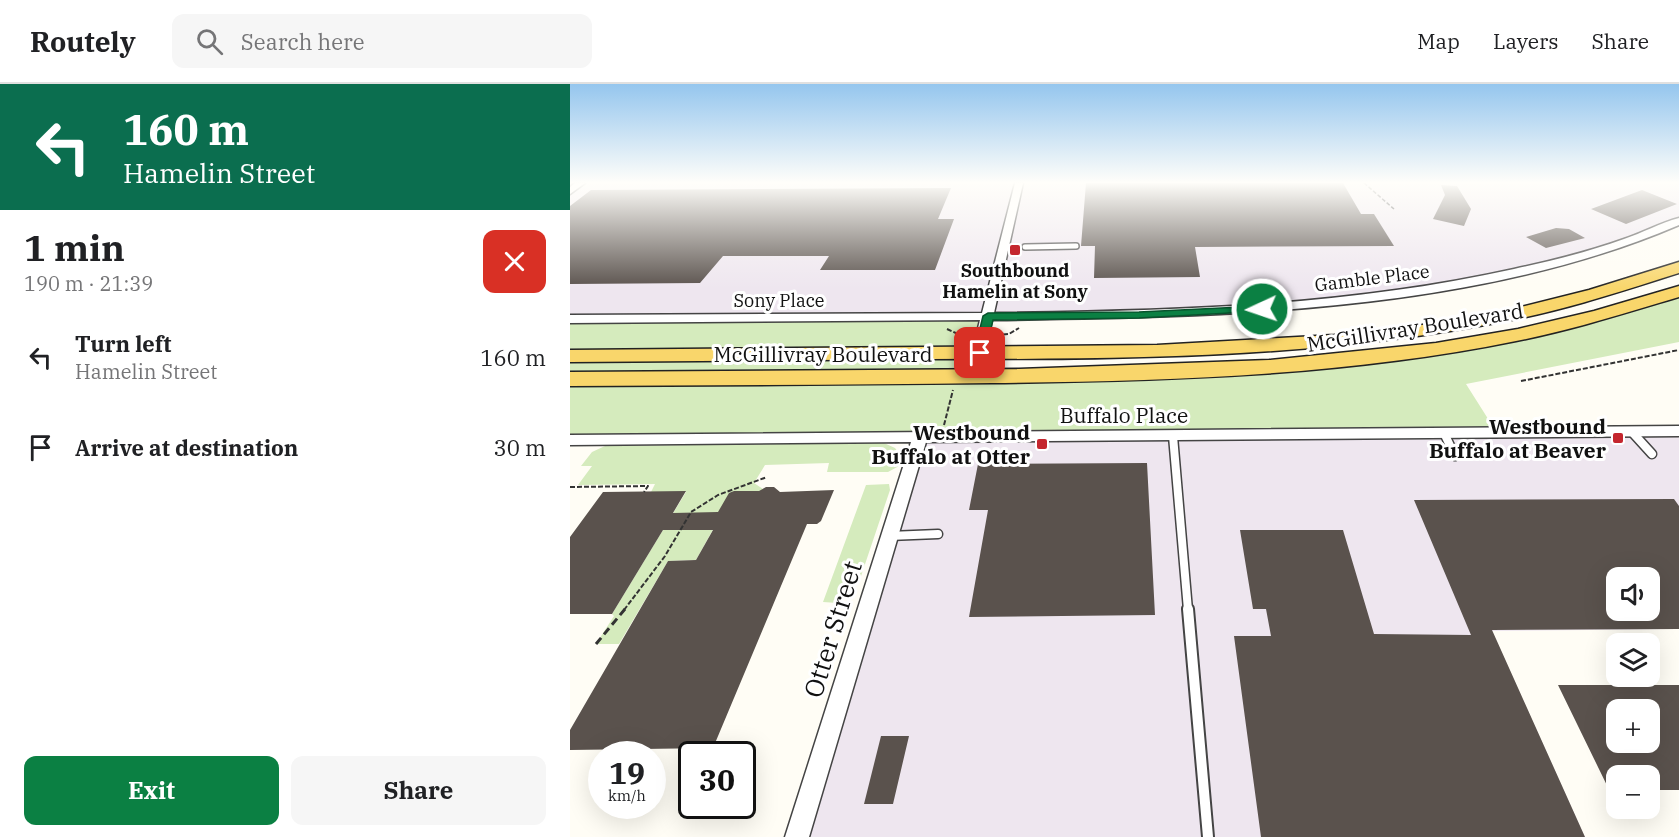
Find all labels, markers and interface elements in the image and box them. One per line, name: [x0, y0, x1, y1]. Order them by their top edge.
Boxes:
search box: [172, 14, 592, 68]
text: Routely: [30, 23, 136, 60]
icon: search: [193, 25, 226, 58]
text: Search here: [241, 27, 365, 56]
text: Map: [1417, 27, 1460, 55]
text: Layers: [1493, 27, 1559, 55]
text: Share: [1592, 27, 1649, 55]
text: 160 m: [123, 102, 249, 157]
icon: left: [24, 108, 102, 186]
text: Hamelin Street: [123, 155, 315, 190]
text: 1 min: [24, 224, 125, 271]
button: close: [483, 230, 546, 293]
marker: Southbound Hamelin at Sony: [1008, 243, 1022, 257]
place label: Southbound Hamelin at Sony: [942, 259, 1088, 303]
street label: Gamble Place: [1313, 260, 1431, 296]
text: 190 m · 21:39: [24, 270, 153, 297]
position arrow: [1230, 277, 1294, 341]
street label: Sony Place: [733, 289, 825, 312]
street label: McGillivray Boulevard: [1305, 296, 1526, 358]
pin: [954, 327, 1005, 378]
text: Turn left: [75, 329, 171, 358]
icon: arrive: [963, 336, 996, 369]
street label: McGillivray Boulevard: [714, 340, 933, 368]
icon: left: [24, 341, 57, 374]
text: 160 m: [480, 343, 546, 372]
text: Hamelin Street: [75, 358, 217, 385]
street label: Buffalo Place: [1060, 401, 1188, 429]
place label: Westbound Buffalo at Beaver: [1429, 412, 1607, 464]
place label: Westbound Buffalo at Otter: [871, 418, 1031, 470]
icon: arrive: [24, 431, 57, 464]
marker: Westbound Buffalo at Beaver: [1611, 431, 1625, 445]
text: Arrive at destination: [75, 433, 298, 462]
text: 30 m: [494, 433, 546, 462]
marker: Westbound Buffalo at Otter: [1035, 437, 1049, 451]
street label: Otter Street: [795, 556, 869, 702]
map controls: [1606, 567, 1660, 819]
button: sound: [1606, 567, 1660, 621]
button: layers: [1606, 633, 1660, 687]
button: +: [1606, 699, 1660, 753]
speed limit sign: 30: [678, 741, 756, 819]
text: 19: [609, 753, 645, 792]
button: Exit: [24, 756, 279, 825]
button: Share: [291, 756, 546, 825]
button: −: [1606, 765, 1660, 819]
text: km/h: [608, 786, 646, 805]

